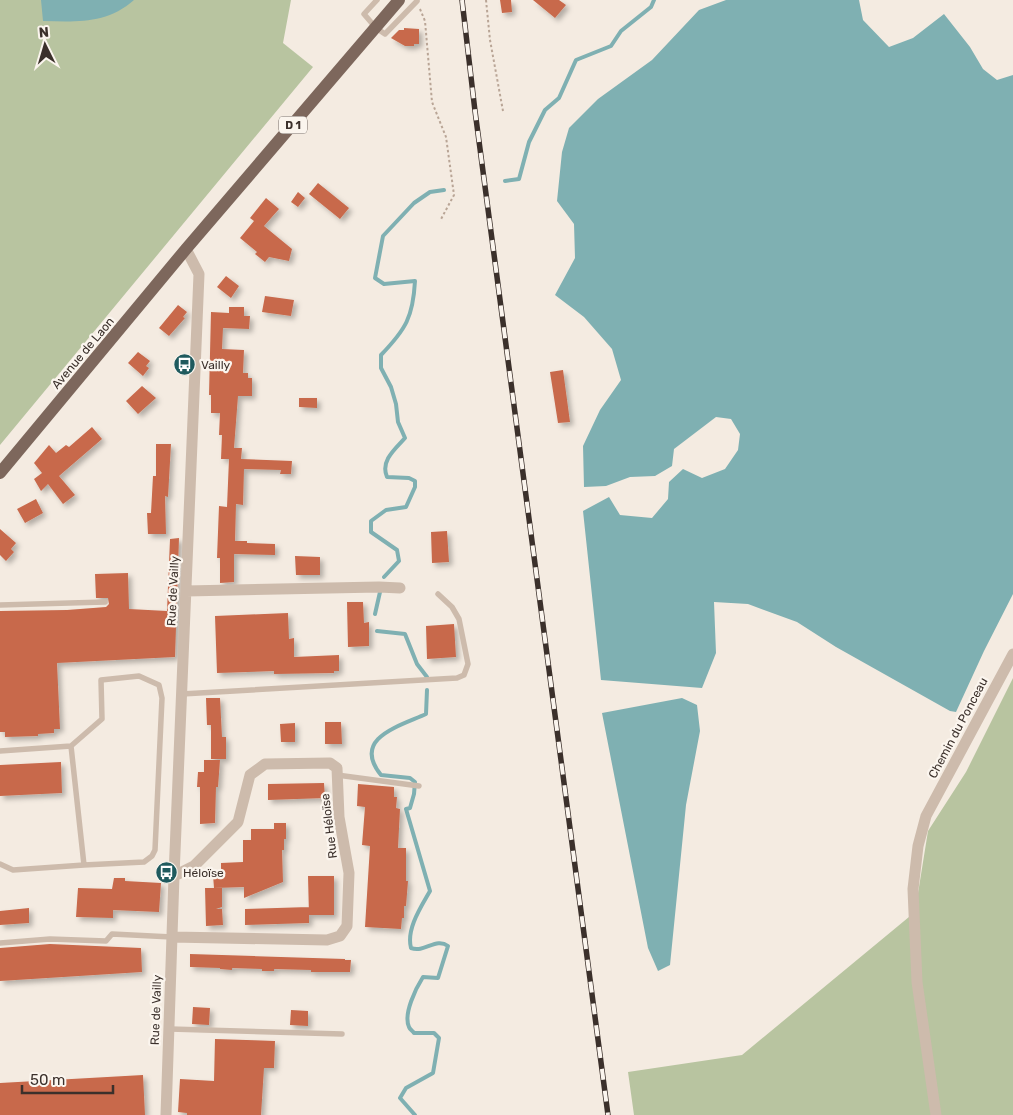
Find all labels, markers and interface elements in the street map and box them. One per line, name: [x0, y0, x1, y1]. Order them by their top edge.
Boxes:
north arrow: [20, 20, 70, 70]
text: N: [38, 24, 50, 41]
road number: D 1: [279, 116, 307, 134]
street label: Avenue de Laon: [49, 314, 117, 392]
bus stop icon: Vailly: [173, 353, 197, 377]
place label: Vailly: [201, 358, 231, 372]
street label: Rue de Vailly: [164, 555, 182, 627]
street label: Chemin du Ponceau: [926, 675, 990, 781]
street label: Rue Héloïse: [318, 792, 340, 859]
bus stop icon: Héloïse: [155, 861, 179, 885]
place label: Héloïse: [183, 866, 224, 880]
street label: Rue de Vailly: [148, 974, 164, 1045]
scale bar: [22, 1062, 114, 1094]
text: 50 m: [30, 1071, 65, 1089]

